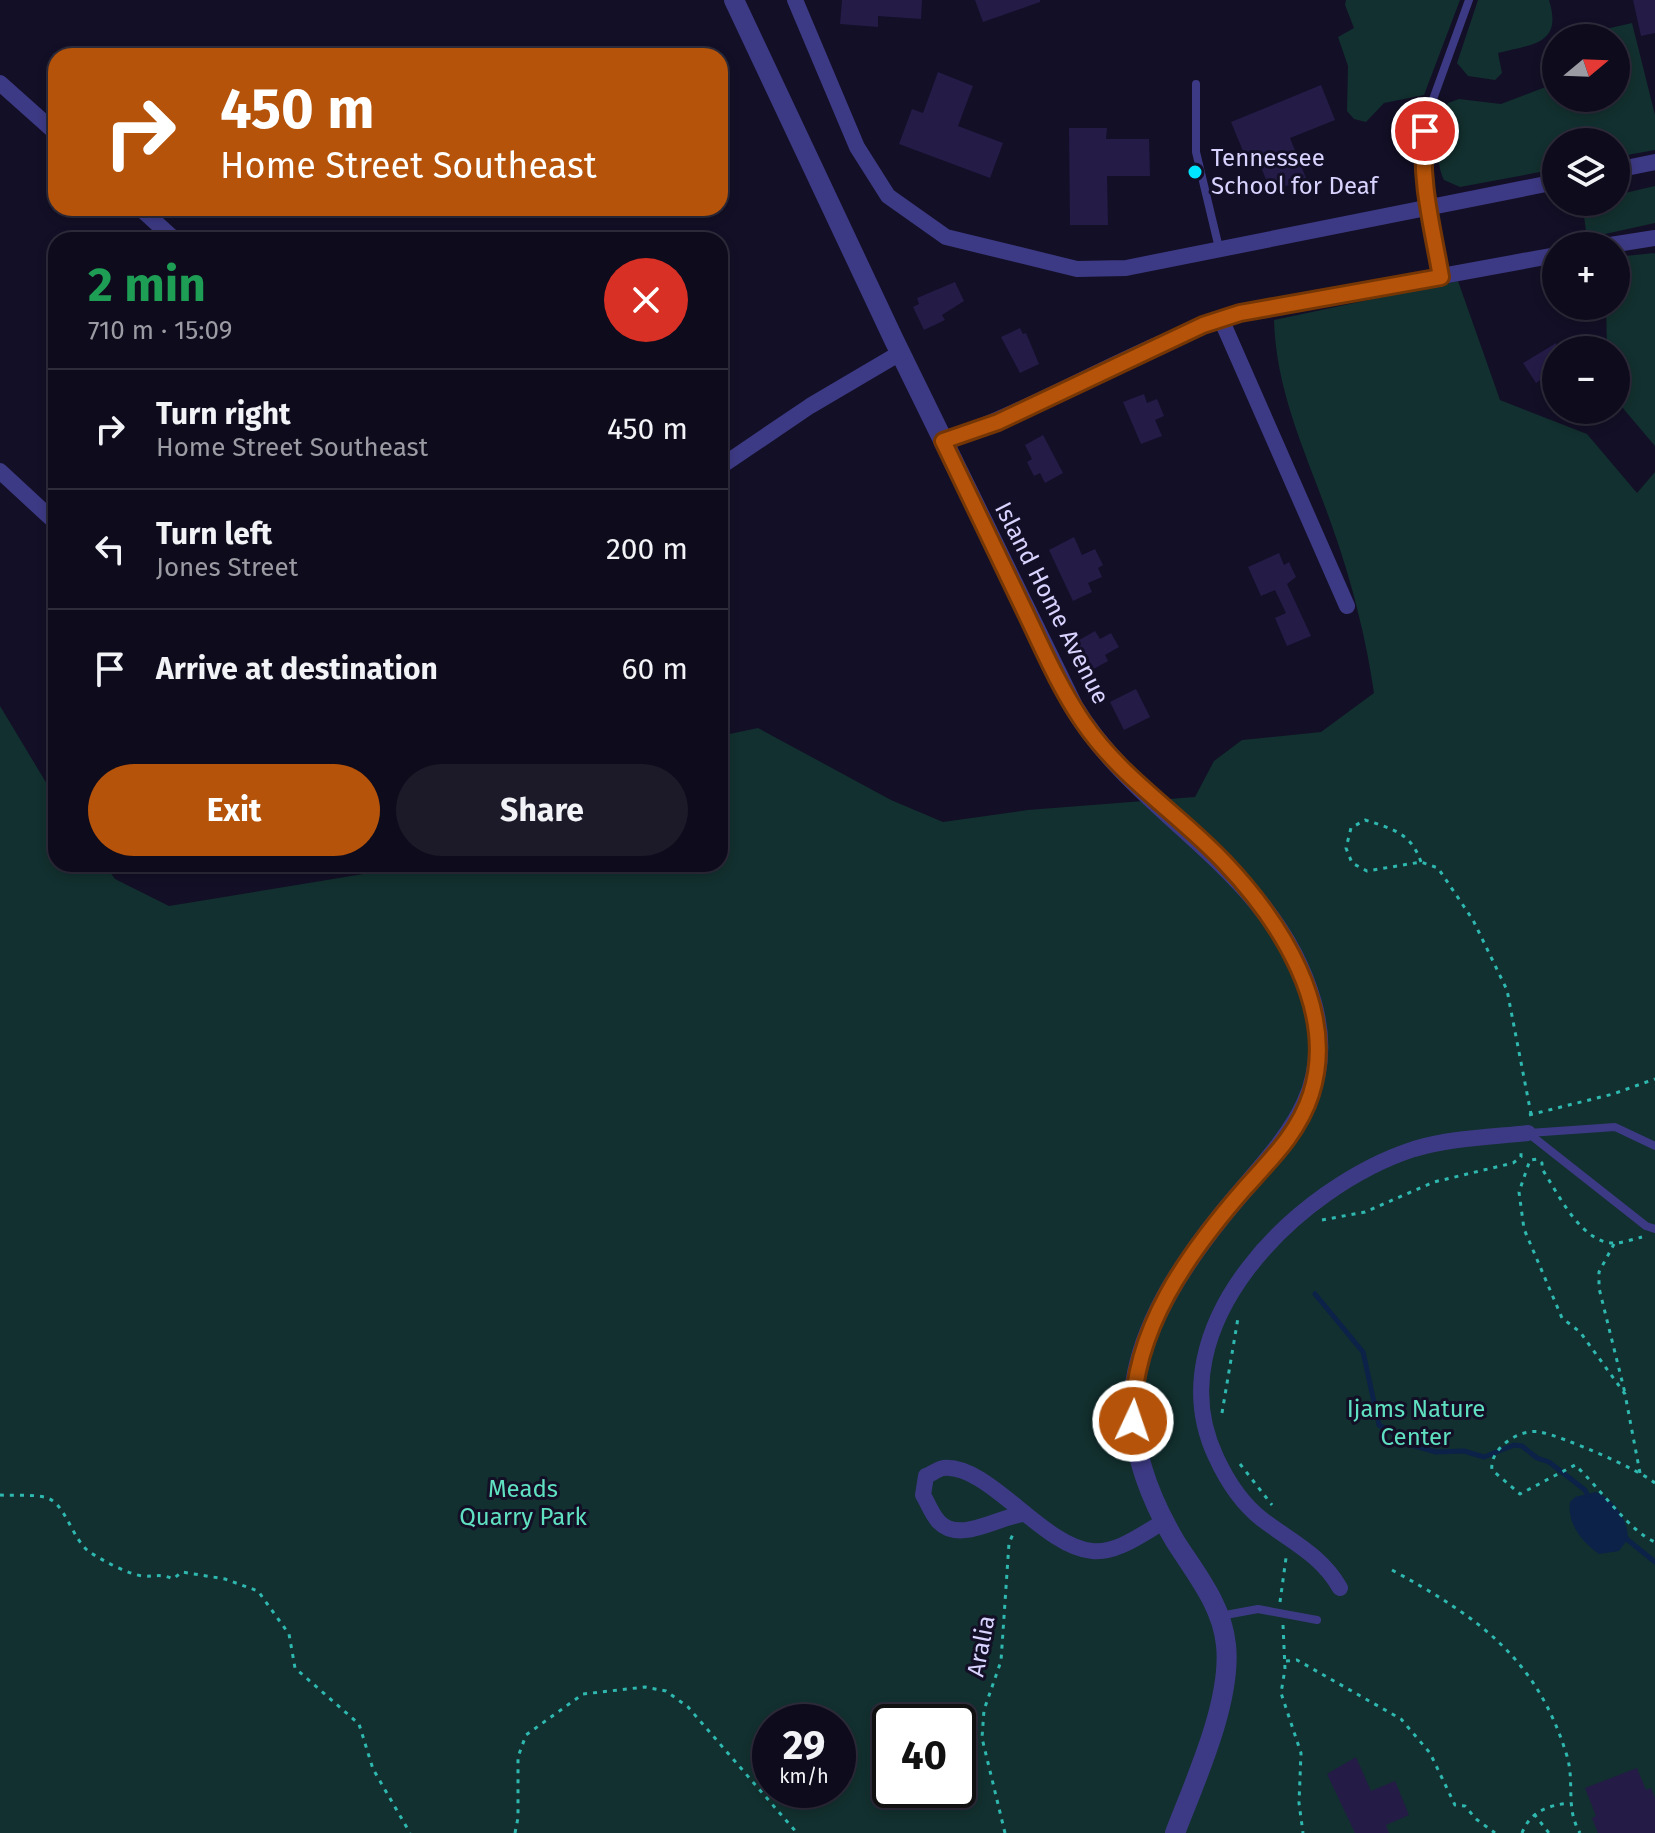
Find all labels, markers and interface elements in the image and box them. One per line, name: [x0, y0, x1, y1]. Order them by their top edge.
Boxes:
north arrow: [1542, 24, 1630, 112]
map controls: [1542, 24, 1630, 424]
text: 450 m: [220, 76, 374, 143]
icon: right: [88, 80, 192, 184]
pin: [1391, 97, 1459, 165]
icon: arrive: [1403, 109, 1447, 153]
button: layers: [1542, 128, 1630, 216]
text: Home Street Southeast: [220, 144, 597, 188]
place label: Tennessee School for Deaf: [1211, 144, 1380, 200]
marker: Tennessee School for Deaf: [1186, 163, 1204, 181]
button: +: [1542, 232, 1630, 320]
text: 2 min: [88, 256, 206, 314]
button: close: [604, 258, 688, 342]
text: 710 m · 15:09: [88, 315, 232, 346]
button: −: [1542, 336, 1630, 424]
text: Turn right: [156, 396, 291, 432]
icon: right: [88, 407, 132, 451]
text: 450 m: [607, 411, 688, 447]
text: Home Street Southeast: [156, 432, 428, 463]
street label: Island Home Avenue: [989, 497, 1115, 709]
text: Turn left: [156, 516, 272, 552]
icon: left: [88, 527, 132, 571]
text: 200 m: [606, 531, 688, 567]
text: Jones Street: [156, 552, 298, 583]
icon: arrive: [88, 647, 132, 691]
text: Arrive at destination: [156, 651, 438, 687]
text: 60 m: [622, 651, 688, 687]
button: Exit: [88, 764, 380, 856]
button: Share: [396, 764, 688, 856]
position arrow: [1091, 1379, 1175, 1463]
park label: Ijams Nature Center: [1347, 1395, 1485, 1451]
park label: Meads Quarry Park: [459, 1475, 587, 1531]
street label: Aralia: [961, 1613, 1001, 1679]
speed limit sign: 40: [872, 1704, 976, 1808]
text: 29: [783, 1722, 825, 1770]
text: km/h: [779, 1764, 829, 1788]

